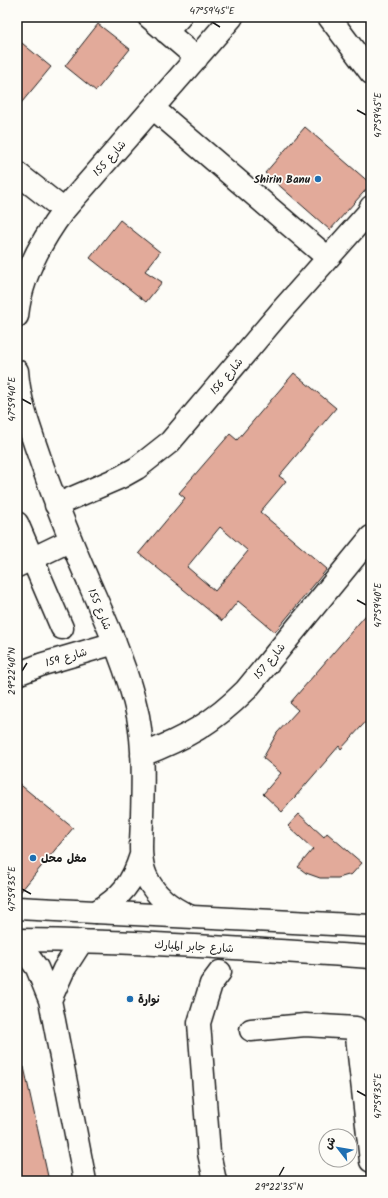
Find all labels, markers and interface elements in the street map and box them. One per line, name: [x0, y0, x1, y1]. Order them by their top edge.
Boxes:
text: 47°59'45"E: [189, 3, 236, 19]
text: 47°59'45"E: [370, 91, 386, 138]
street label: شارع 155: [89, 136, 131, 181]
place label: Shirin Banu: [254, 171, 311, 189]
marker: Shirin Banu: [313, 174, 323, 184]
street label: شارع 156: [206, 354, 248, 399]
text: 47°59'40"E: [4, 375, 20, 421]
text: 47°59'40"E: [370, 581, 386, 627]
street label: شارع 155: [82, 586, 116, 633]
street label: شارع 157: [249, 639, 290, 684]
street label: شارع 159: [43, 643, 89, 673]
text: 29°22'40"N: [4, 647, 20, 695]
place label: مغل محل: [41, 850, 87, 868]
marker: مغل محل: [28, 853, 38, 863]
text: 47°59'35"E: [4, 865, 20, 912]
street label: شارع جابر المبارك: [154, 936, 234, 958]
place label: نوارة: [138, 991, 161, 1009]
marker: نوارة: [125, 994, 135, 1004]
text: 47°59'35"E: [370, 1072, 386, 1119]
north arrow: [318, 1128, 358, 1168]
text: ش: [319, 1134, 341, 1153]
text: 29°22'35"N: [255, 1179, 303, 1195]

